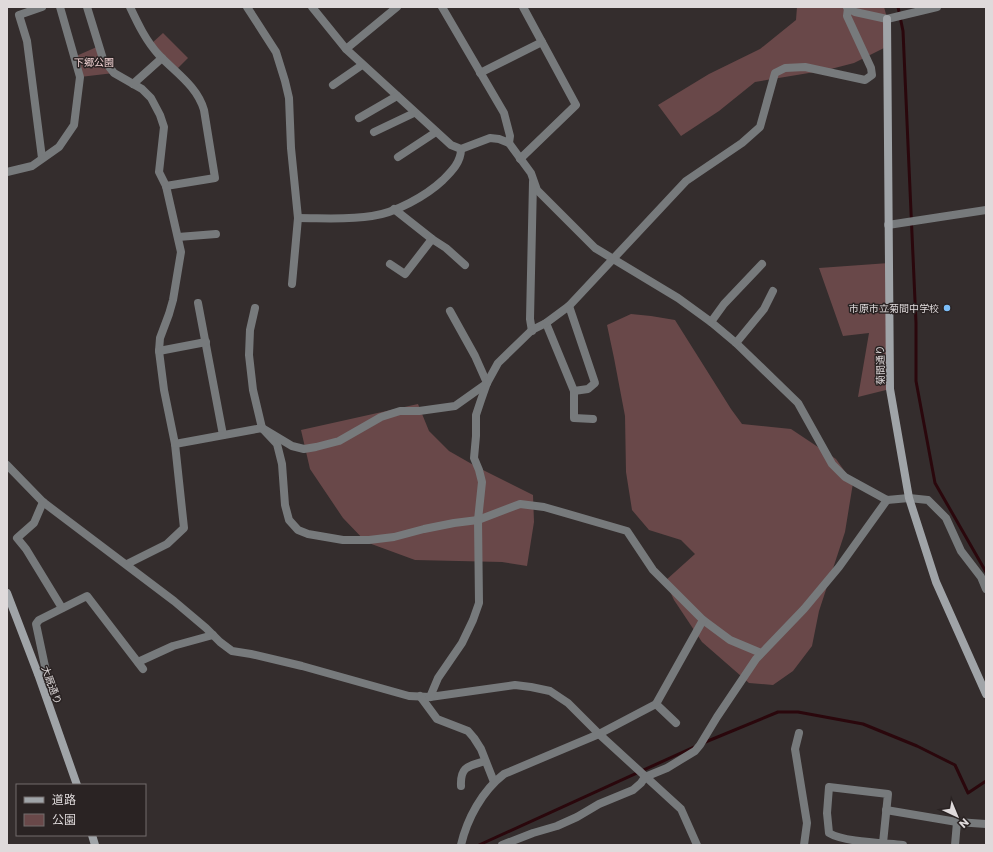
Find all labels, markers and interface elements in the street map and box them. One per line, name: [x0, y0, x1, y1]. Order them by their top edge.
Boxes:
park label: 下郷公園: [74, 55, 114, 70]
place label: 市原市立菊間中学校: [849, 301, 939, 316]
marker: 市原市立菊間中学校: [942, 303, 952, 313]
street label: 菊間通り: [873, 345, 888, 385]
street label: 大厩通り: [38, 664, 65, 707]
legend: [16, 784, 146, 836]
text: 道路: [52, 791, 76, 808]
north arrow: [937, 796, 977, 836]
text: 公園: [52, 811, 76, 828]
text: N: [955, 815, 972, 832]

